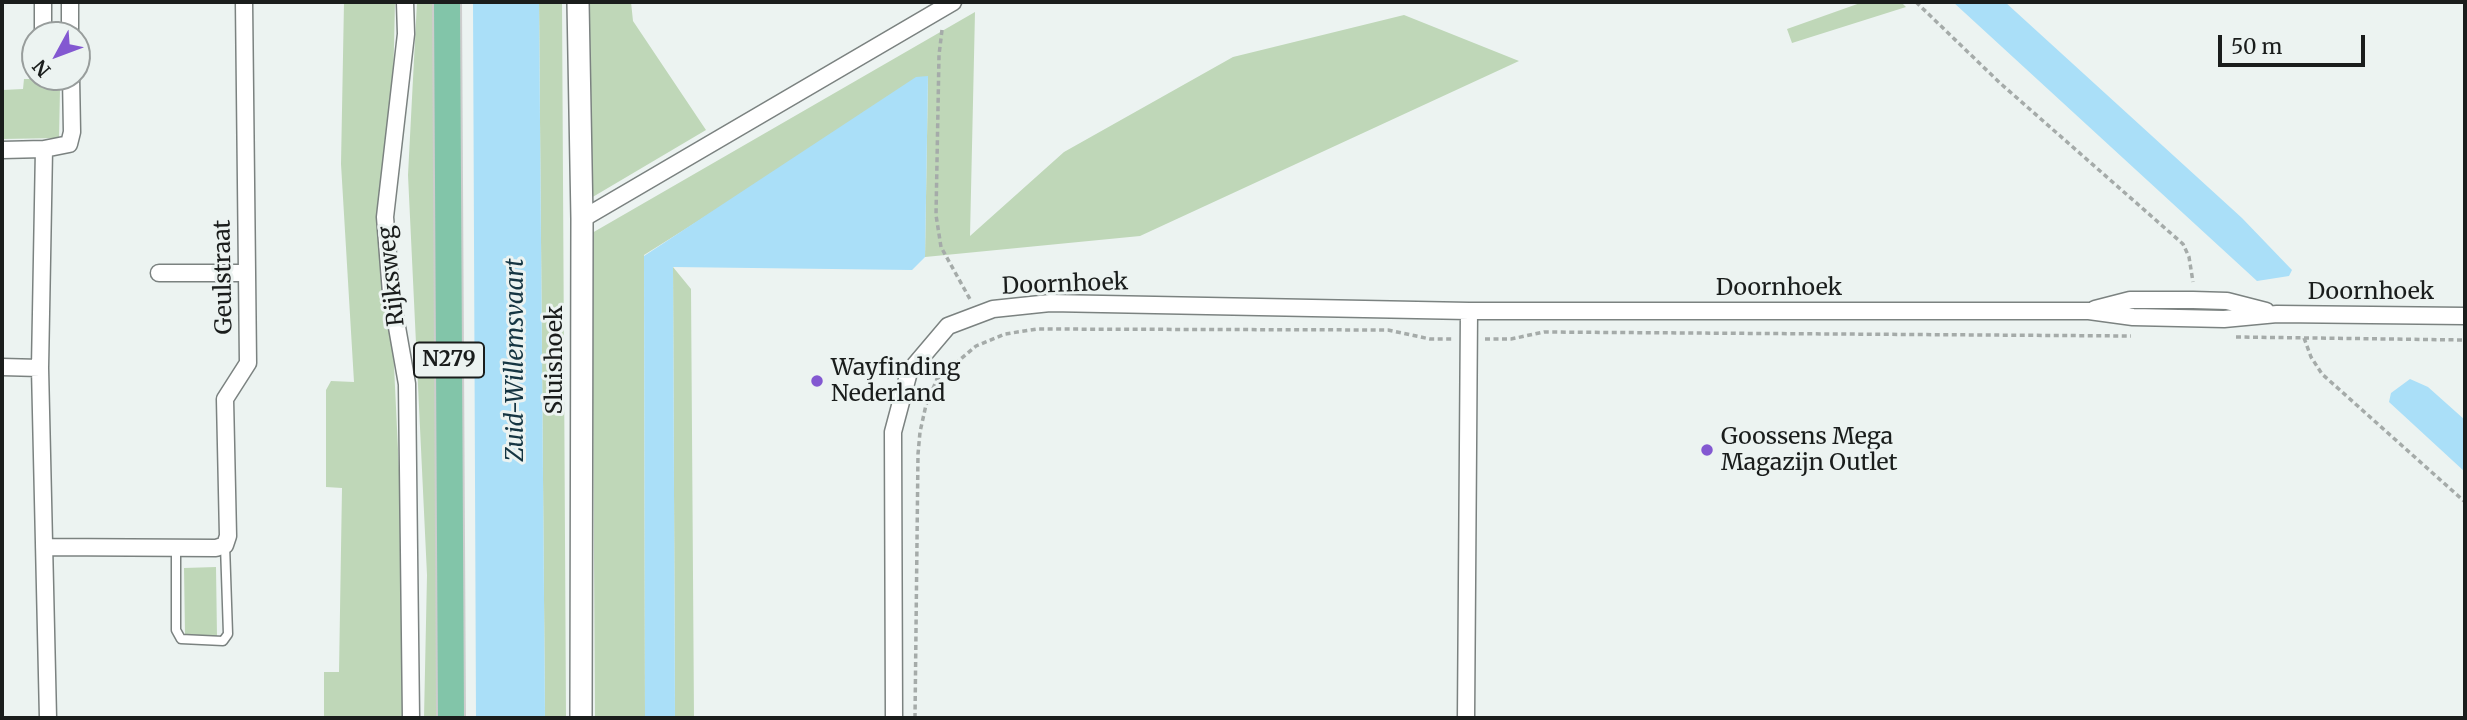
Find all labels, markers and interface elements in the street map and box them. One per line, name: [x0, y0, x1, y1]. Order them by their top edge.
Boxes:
north arrow: [21, 21, 91, 91]
scale bar: [2222, 21, 2369, 65]
text: 50 m: [2231, 33, 2282, 60]
text: N: [28, 55, 56, 82]
street label: Geulstraat: [209, 219, 239, 335]
street label: Rijksweg: [373, 224, 411, 328]
water label: Zuid-Willemsvaart: [502, 258, 530, 462]
street label: Doornhoek: [1001, 269, 1129, 301]
street label: Doornhoek: [1716, 274, 1842, 302]
street label: Doornhoek: [2308, 278, 2434, 306]
street label: Sluishoek: [541, 306, 569, 414]
road number: N279: [414, 342, 484, 378]
place label: Wayfinding Nederland: [831, 354, 960, 408]
marker: Wayfinding Nederland: [809, 373, 825, 389]
place label: Goossens Mega Magazijn Outlet: [1721, 423, 1897, 477]
marker: Goossens Mega Magazijn Outlet: [1699, 442, 1715, 458]

